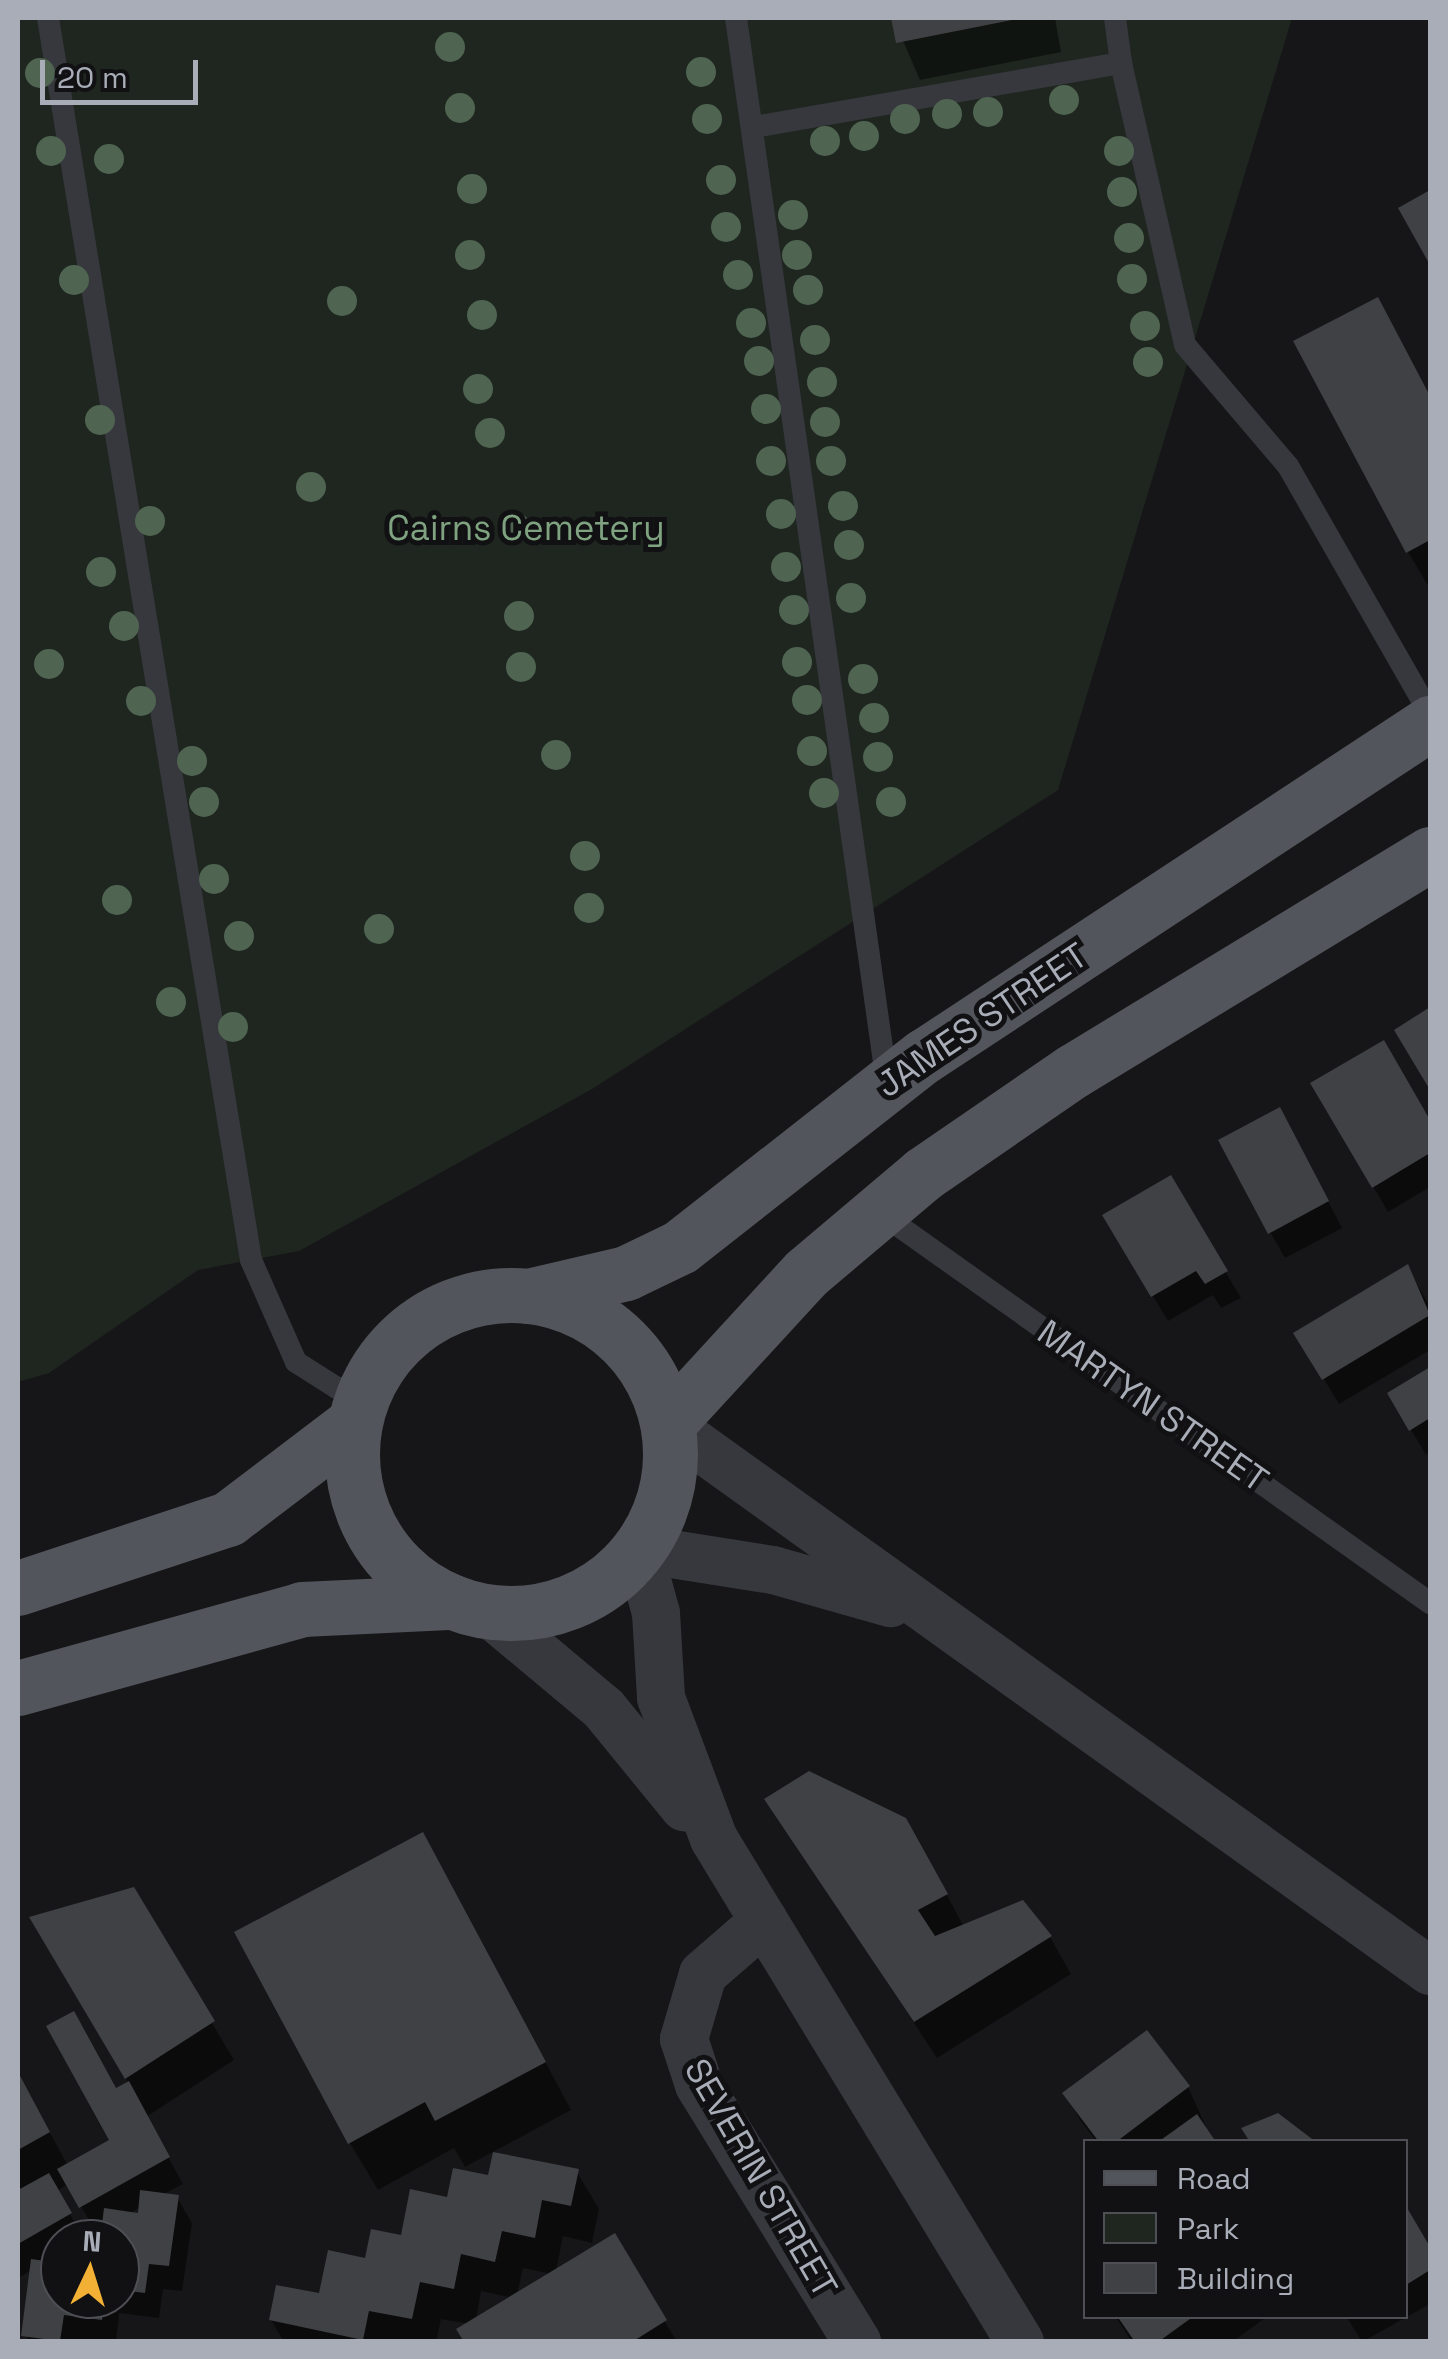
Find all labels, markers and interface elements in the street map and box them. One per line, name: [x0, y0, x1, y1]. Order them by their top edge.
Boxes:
scale bar: [45, 40, 202, 102]
text: 20 m: [57, 58, 128, 97]
park label: Cairns Cemetery: [387, 507, 665, 549]
street label: JAMES STREET: [869, 934, 1095, 1106]
street label: MARTYN STREET: [1030, 1311, 1276, 1501]
street label: SEVERIN STREET: [676, 2051, 846, 2305]
legend: [1083, 2139, 1408, 2319]
text: Road: [1177, 2159, 1251, 2198]
text: Park: [1177, 2209, 1239, 2248]
north arrow: [40, 2219, 140, 2319]
text: N: [81, 2222, 103, 2260]
text: Building: [1177, 2259, 1294, 2298]

